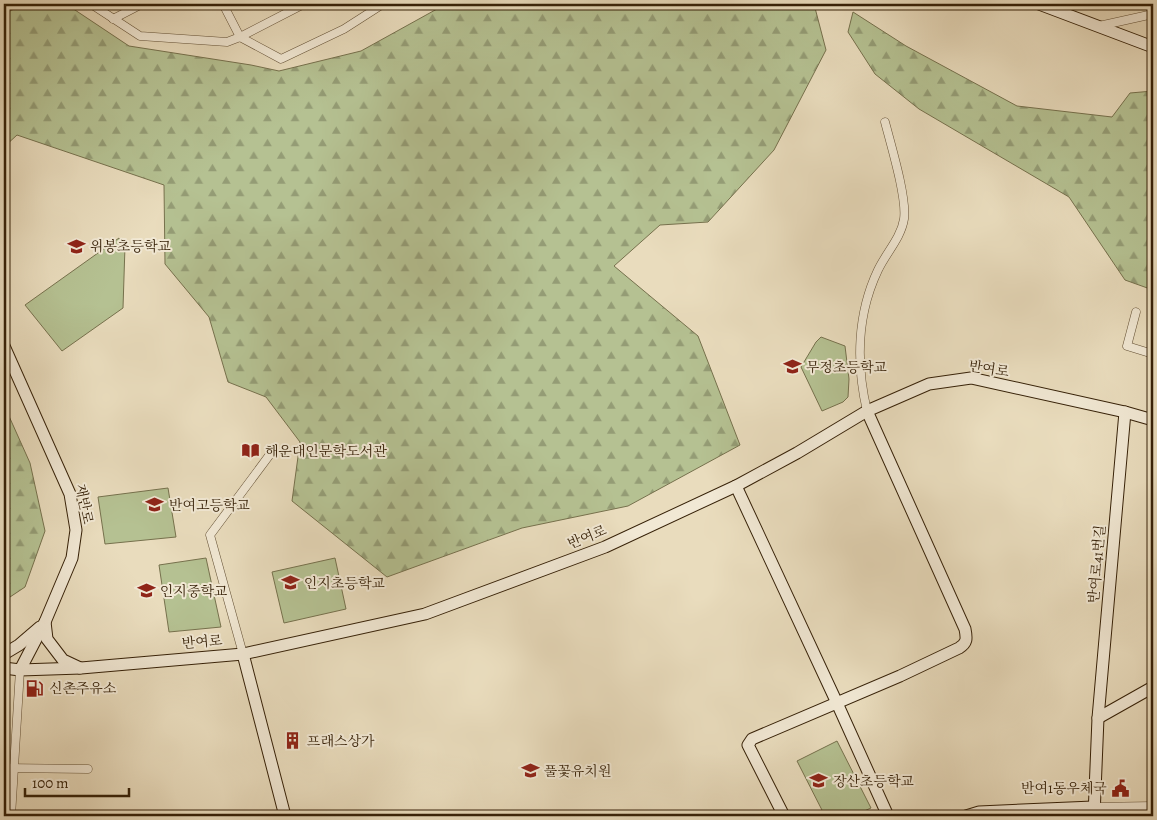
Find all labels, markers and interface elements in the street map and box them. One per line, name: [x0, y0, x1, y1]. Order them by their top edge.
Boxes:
school or university icon: 위봉초등학교: [66, 236, 86, 256]
place label: 위봉초등학교: [90, 237, 172, 256]
street label: 반여로: [967, 356, 1011, 382]
school or university icon: 무정초등학교: [782, 357, 802, 377]
place label: 무정초등학교: [806, 358, 888, 377]
library icon: 해운대인문학도서관: [241, 441, 261, 461]
place label: 해운대인문학도서관: [265, 442, 387, 461]
street label: 재반로: [70, 482, 98, 526]
school or university icon: 반여고등학교: [145, 495, 165, 515]
place label: 반여고등학교: [169, 496, 251, 515]
street label: 반여로: [565, 520, 610, 553]
street label: 반여로41번길: [1084, 524, 1110, 604]
school or university icon: 인지초등학교: [280, 573, 300, 593]
place label: 인지초등학교: [304, 574, 386, 593]
school or university icon: 인지중학교: [136, 581, 156, 601]
place label: 인지중학교: [160, 582, 228, 601]
street label: 반여로: [181, 631, 224, 653]
fuel station icon: 신촌주유소: [25, 678, 45, 698]
place label: 신촌주유소: [49, 679, 117, 698]
building icon: 프래스상가: [283, 731, 303, 751]
place label: 프래스상가: [307, 732, 375, 751]
school or university icon: 풀꽃유치원: [520, 761, 540, 781]
place label: 풀꽃유치원: [544, 762, 612, 781]
scale bar: [25, 765, 129, 797]
school or university icon: 장산초등학교: [809, 771, 829, 791]
place label: 장산초등학교: [833, 772, 915, 791]
text: 100 m: [32, 773, 69, 793]
public building icon: 반여1동우체국: [1111, 778, 1131, 798]
place label: 반여1동우체국: [1021, 779, 1107, 798]

